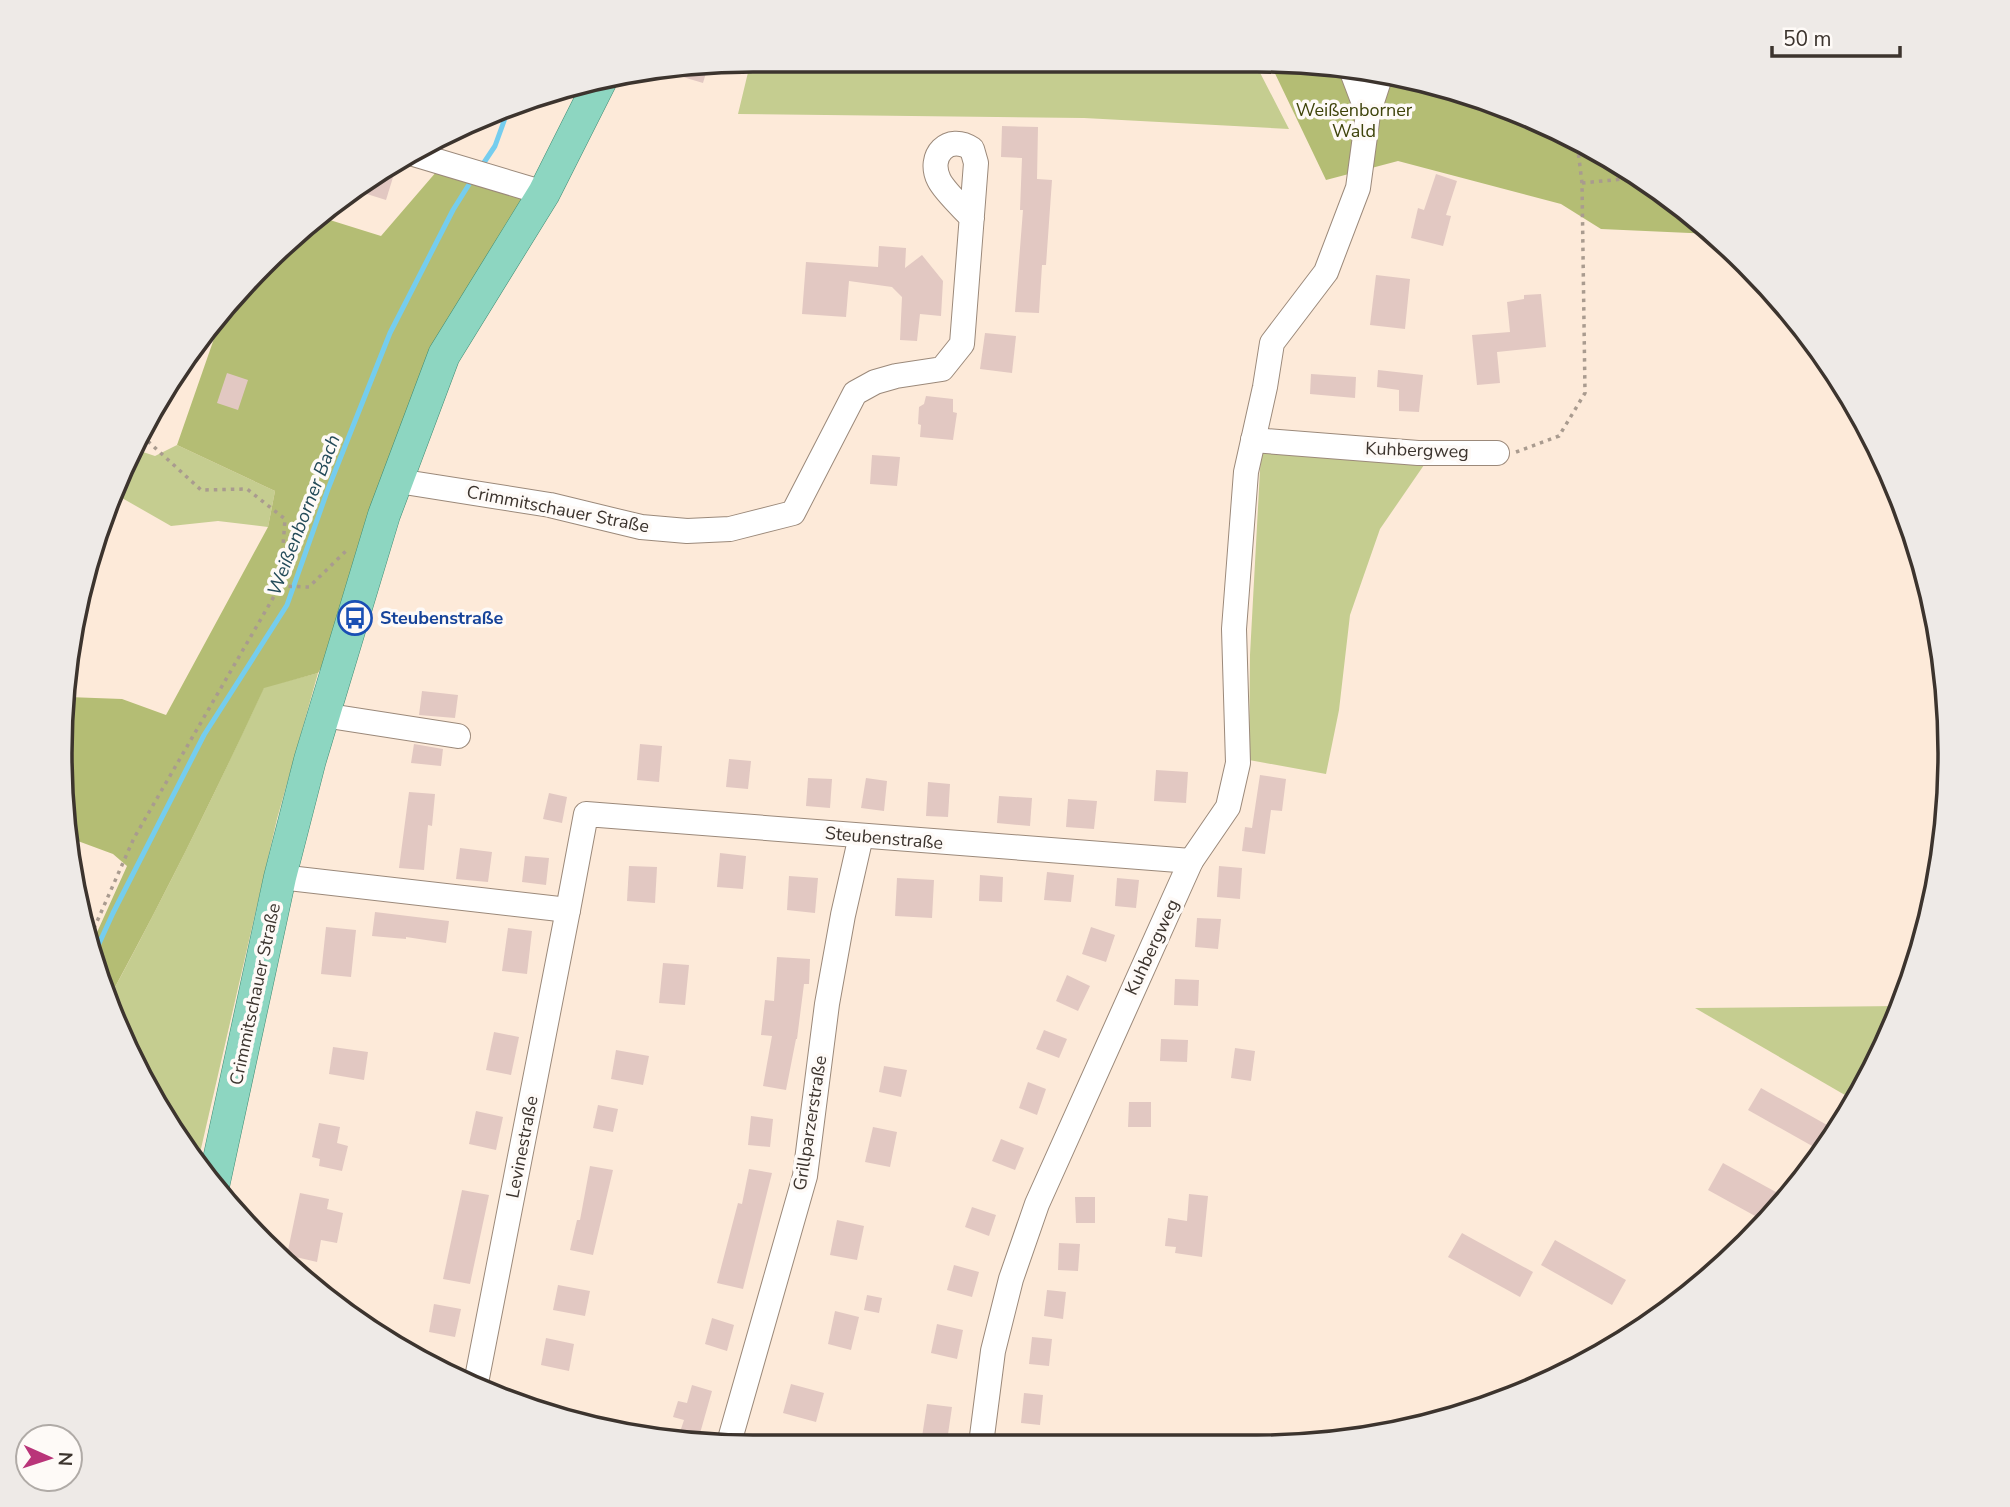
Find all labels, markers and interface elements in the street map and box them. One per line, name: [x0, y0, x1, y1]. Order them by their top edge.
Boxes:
scale bar: [1772, 14, 1900, 58]
text: 50 m: [1783, 25, 1832, 53]
park label: Weißenborner Wald: [1296, 98, 1413, 143]
water label: Weißenborner Bach: [261, 431, 347, 599]
street label: Kuhbergweg: [1365, 436, 1469, 464]
street label: Crimmitschauer Straße: [465, 480, 651, 538]
bus stop icon: Steubenstraße: [336, 599, 374, 637]
place label: Steubenstraße: [380, 606, 504, 630]
street label: Steubenstraße: [824, 821, 944, 855]
street label: Kuhbergweg: [1119, 895, 1185, 999]
street label: Crimmitschauer Straße: [224, 901, 286, 1087]
street label: Grillparzerstraße: [787, 1054, 833, 1192]
street label: Levinestraße: [500, 1094, 544, 1200]
north arrow: [14, 1423, 84, 1493]
text: N: [52, 1451, 78, 1467]

